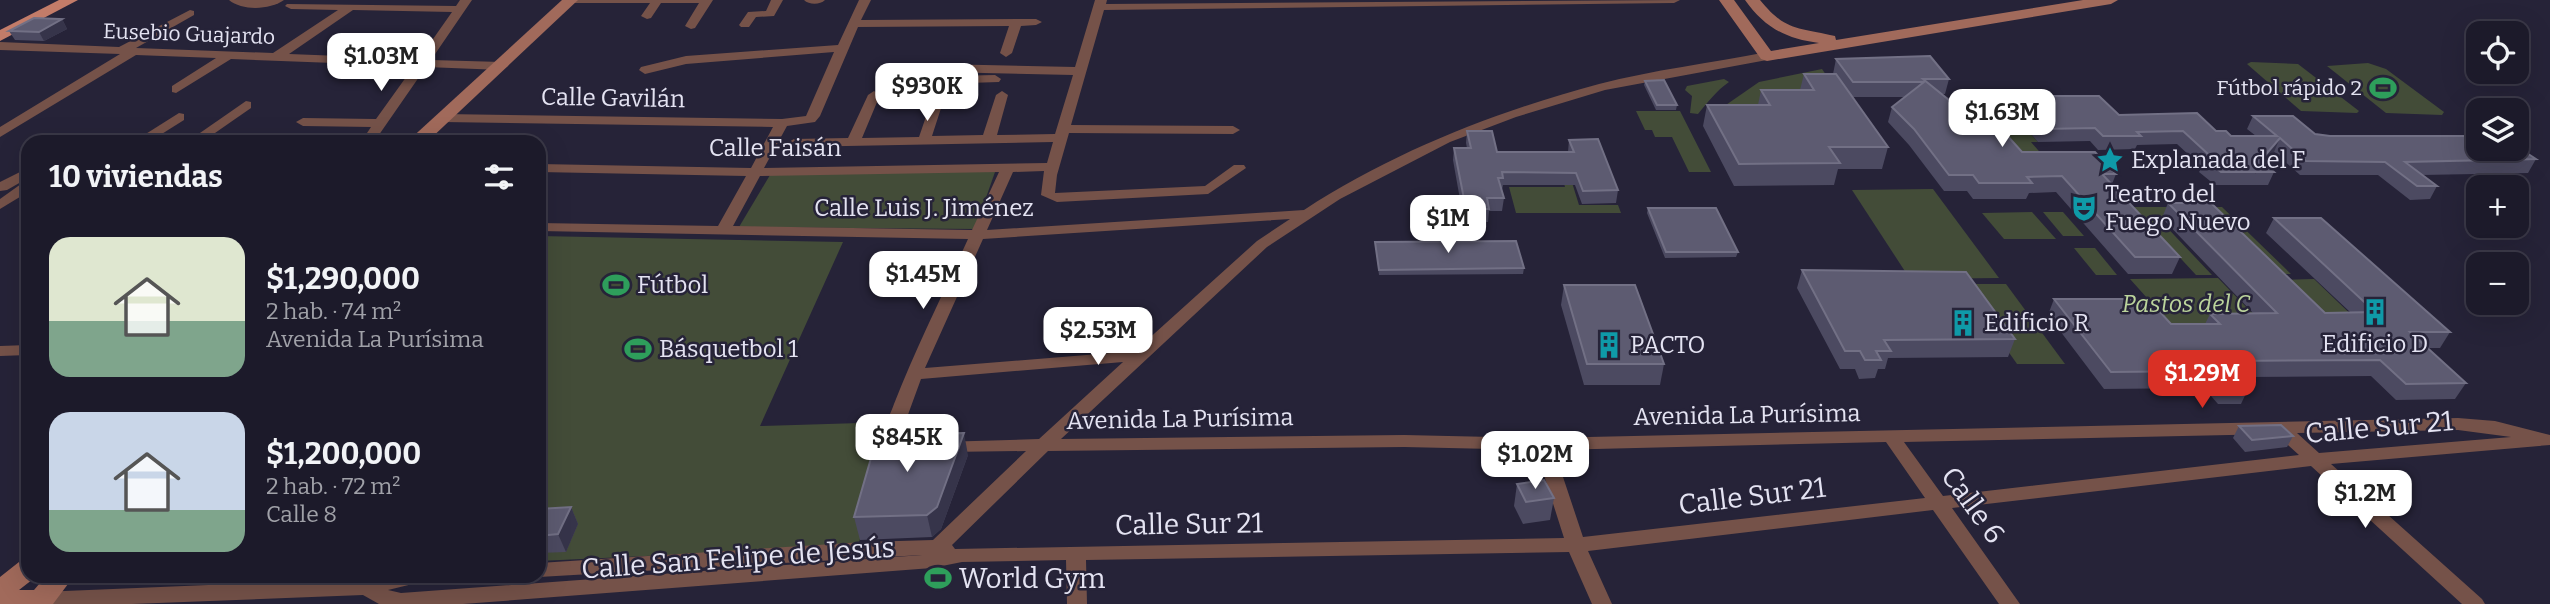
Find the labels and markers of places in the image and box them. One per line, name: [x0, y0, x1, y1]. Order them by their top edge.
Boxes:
pin: $1.03M: [324, 34, 438, 93]
pin: $930K: [878, 64, 976, 123]
sports icon: Fútbol rápido 2: [2368, 73, 2398, 103]
place label: Fútbol rápido 2: [2216, 75, 2362, 101]
pin: $1.63M: [1945, 90, 2059, 149]
place icon: Explanada del F: [2095, 145, 2125, 175]
place label: Explanada del F: [2131, 146, 2305, 174]
place label: Teatro del Fuego Nuevo: [2105, 180, 2250, 236]
theatre icon: Teatro del Fuego Nuevo: [2069, 193, 2099, 223]
pin: $1M: [1414, 196, 1482, 255]
pin: $1.45M: [866, 252, 980, 311]
sports icon: Fútbol: [601, 270, 631, 300]
place label: Fútbol: [637, 271, 708, 299]
building icon: Edificio D: [2360, 297, 2390, 327]
pin: $2.53M: [1041, 308, 1155, 367]
building icon: Edificio R: [1948, 308, 1978, 338]
place label: Edificio R: [1984, 309, 2089, 337]
building icon: PACTO: [1594, 330, 1624, 360]
place label: Edificio D: [2322, 330, 2428, 358]
place label: PACTO: [1630, 331, 1705, 359]
sports icon: Básquetbol 1: [623, 334, 653, 364]
place label: Básquetbol 1: [659, 335, 798, 363]
pin: $1.29M: [2145, 350, 2259, 410]
pin: $845K: [858, 414, 956, 474]
pin: $1.02M: [1478, 432, 1592, 491]
pin: $1.2M: [2316, 470, 2414, 530]
place label: World Gym: [959, 562, 1106, 595]
sports icon: World Gym: [923, 563, 953, 593]

